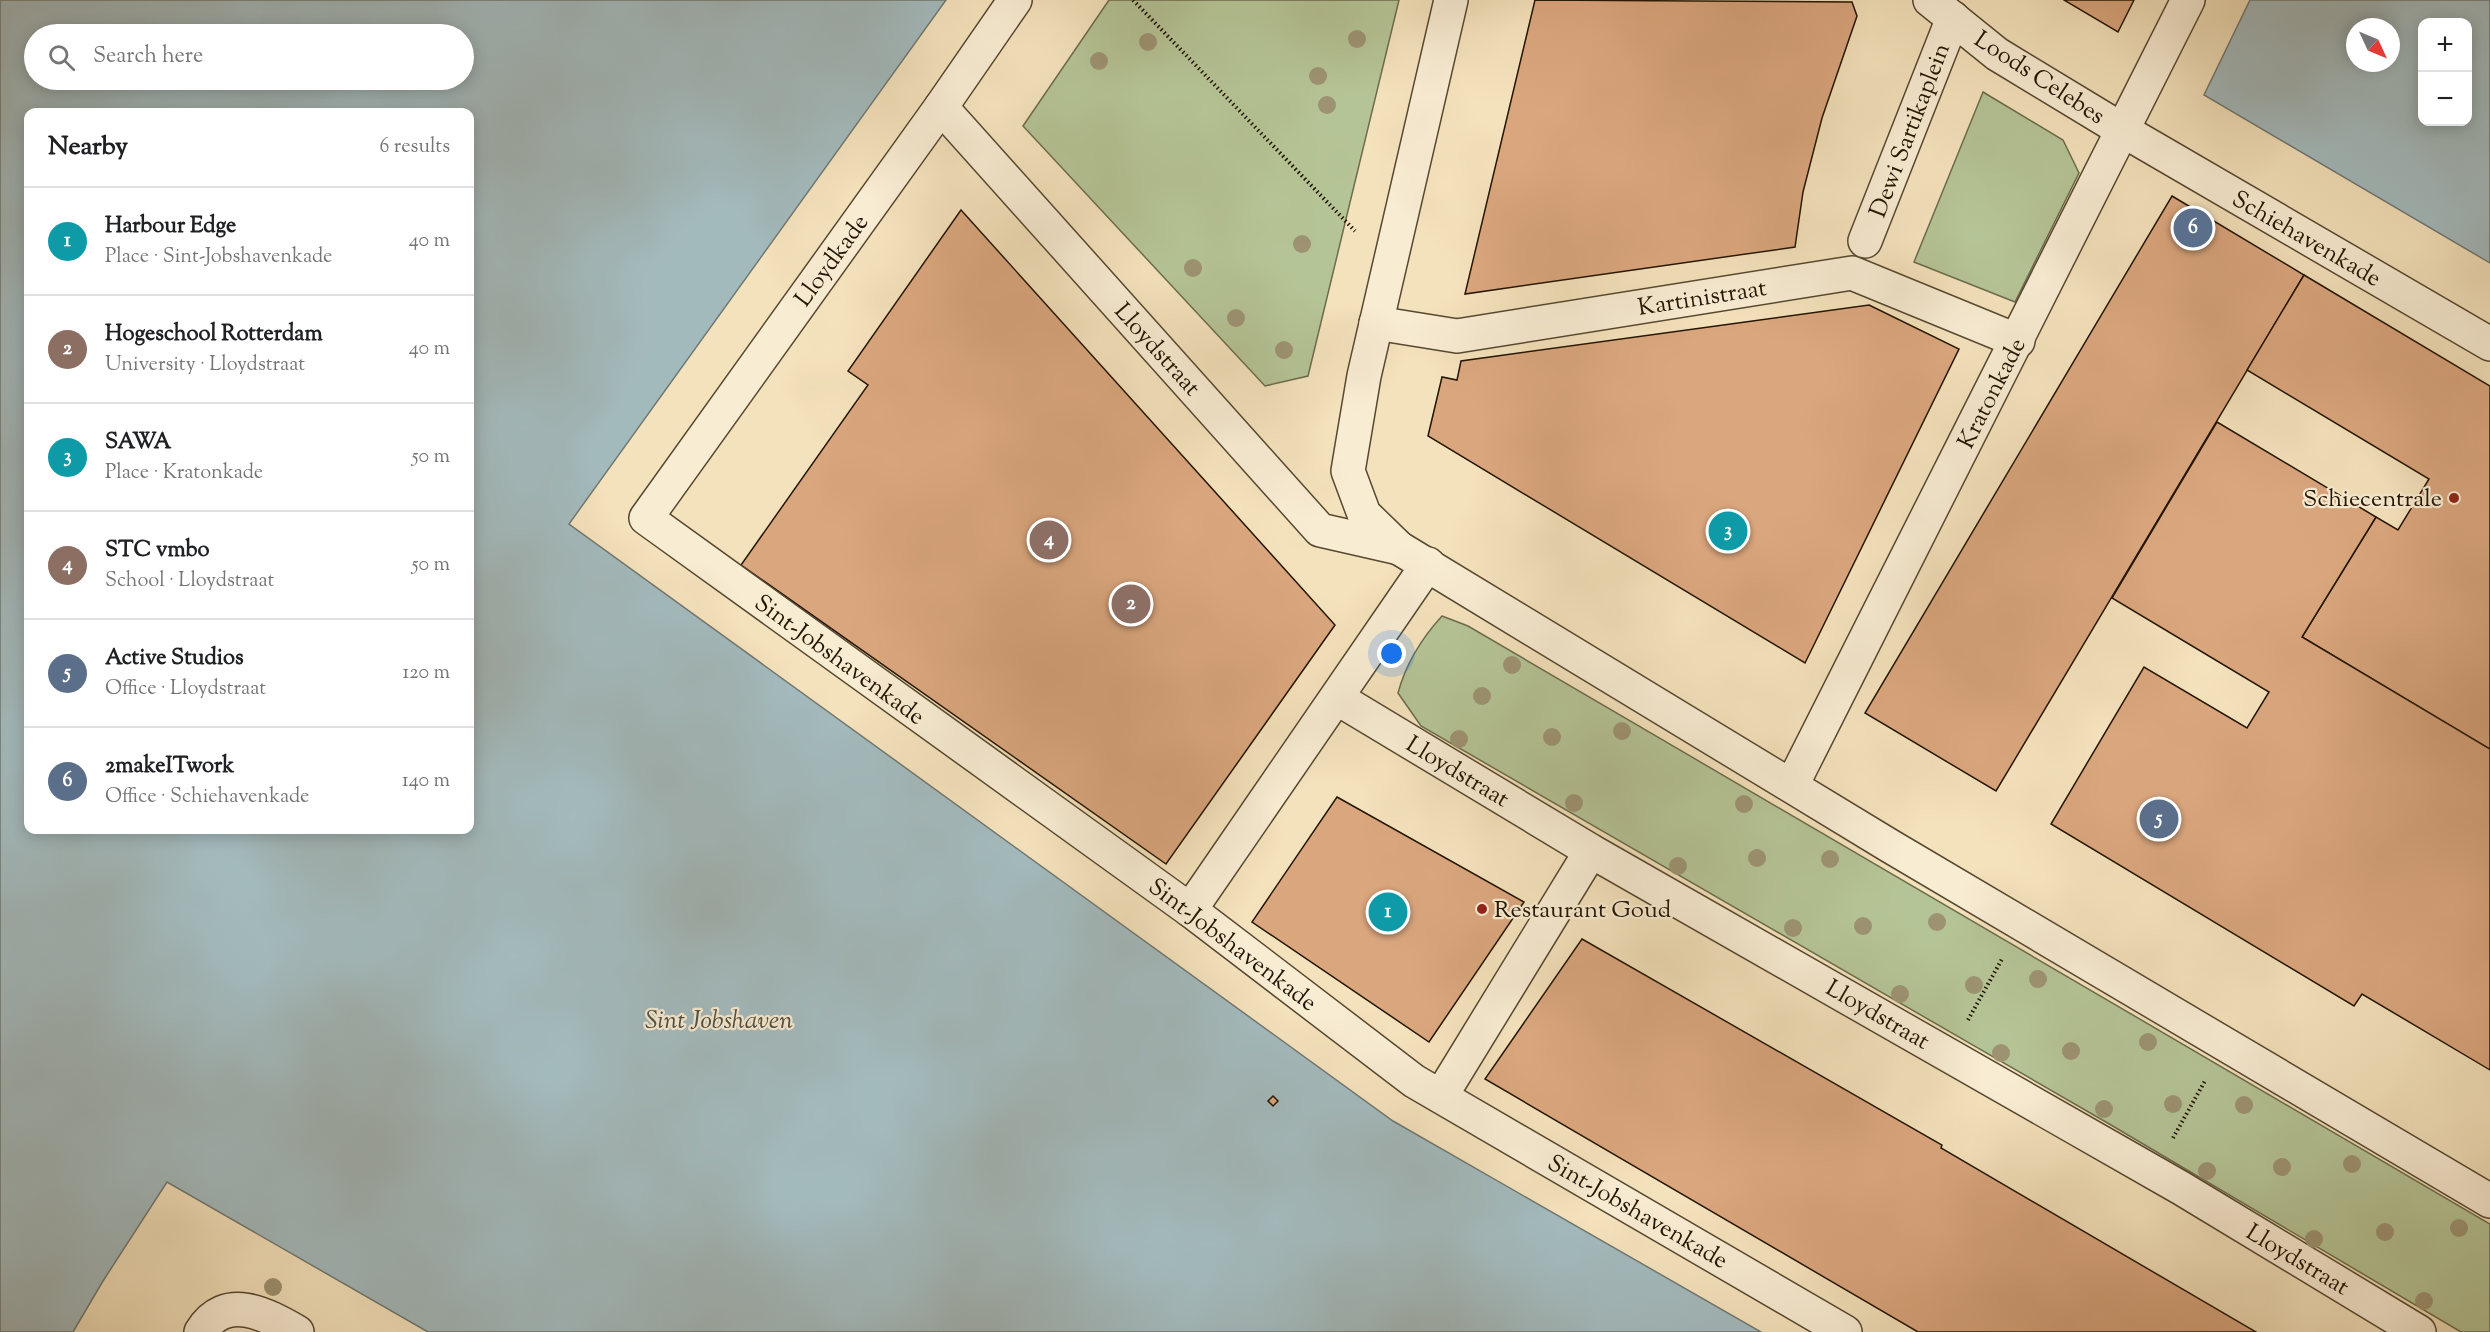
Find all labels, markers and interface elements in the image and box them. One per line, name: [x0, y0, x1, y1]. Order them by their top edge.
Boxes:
north arrow: [2346, 18, 2400, 72]
map controls: [2418, 18, 2472, 126]
button: +: [2418, 18, 2472, 72]
search box: [24, 24, 474, 90]
street label: Loods Celebes: [1967, 24, 2111, 134]
street label: Dewi Sartikaplein: [1862, 38, 1960, 223]
icon: search: [45, 41, 78, 74]
text: Search here: [93, 41, 203, 73]
button: −: [2418, 72, 2472, 126]
text: Nearby: [48, 129, 128, 166]
text: 6 results: [380, 133, 450, 162]
street label: Schiehavenkade: [2225, 183, 2387, 296]
pin: 6: [2174, 206, 2212, 250]
street label: Lloydkade: [787, 208, 878, 314]
text: Harbour Edge: [105, 211, 236, 243]
text: 1: [64, 227, 71, 256]
text: 40 m: [409, 227, 450, 256]
text: Place · Sint-Jobshavenkade: [105, 243, 332, 272]
street label: Kartinistraat: [1636, 272, 1769, 326]
street label: Lloydstraat: [1105, 296, 1208, 405]
text: Hogeschool Rotterdam: [105, 319, 323, 351]
street label: Kratonkade: [1950, 332, 2035, 455]
text: 2: [63, 335, 72, 364]
text: 40 m: [409, 335, 450, 364]
text: University · Lloydstraat: [105, 351, 305, 380]
text: SAWA: [105, 427, 171, 459]
text: 3: [63, 443, 72, 472]
text: 50 m: [412, 443, 450, 472]
text: Place · Kratonkade: [105, 459, 263, 488]
place label: Schiecentrale: [2303, 483, 2442, 517]
marker: Schiecentrale: [2447, 491, 2461, 505]
pin: 3: [1708, 508, 1748, 554]
pin: 4: [1030, 518, 1068, 562]
text: STC vmbo: [105, 535, 210, 567]
text: 4: [62, 551, 73, 580]
text: 50 m: [412, 551, 450, 580]
text: School · Lloydstraat: [105, 567, 274, 596]
pin: 2: [1112, 582, 1150, 626]
street label: Sint-Jobshavenkade: [747, 587, 931, 734]
your location: [1377, 639, 1406, 668]
text: Active Studios: [105, 643, 244, 675]
text: 5: [64, 659, 71, 688]
text: 120 m: [402, 659, 450, 688]
text: Office · Lloydstraat: [105, 675, 266, 704]
street label: Lloydstraat: [1399, 728, 1515, 817]
text: 2makeITwork: [105, 751, 234, 783]
text: 6: [63, 767, 72, 796]
text: 140 m: [402, 767, 450, 796]
text: Office · Schiehavenkade: [105, 783, 309, 812]
pin: 5: [2140, 796, 2178, 842]
street label: Sint-Jobshavenkade: [1140, 871, 1323, 1020]
pin: 1: [1368, 890, 1408, 934]
place label: Restaurant Goud: [1494, 894, 1672, 928]
marker: Restaurant Goud: [1475, 902, 1489, 916]
street label: Lloydstraat: [1819, 972, 1935, 1059]
water label: Sint Jobshaven: [645, 1003, 793, 1040]
street label: Sint-Jobshavenkade: [1540, 1147, 1734, 1278]
street label: Lloydstraat: [2239, 1216, 2355, 1305]

